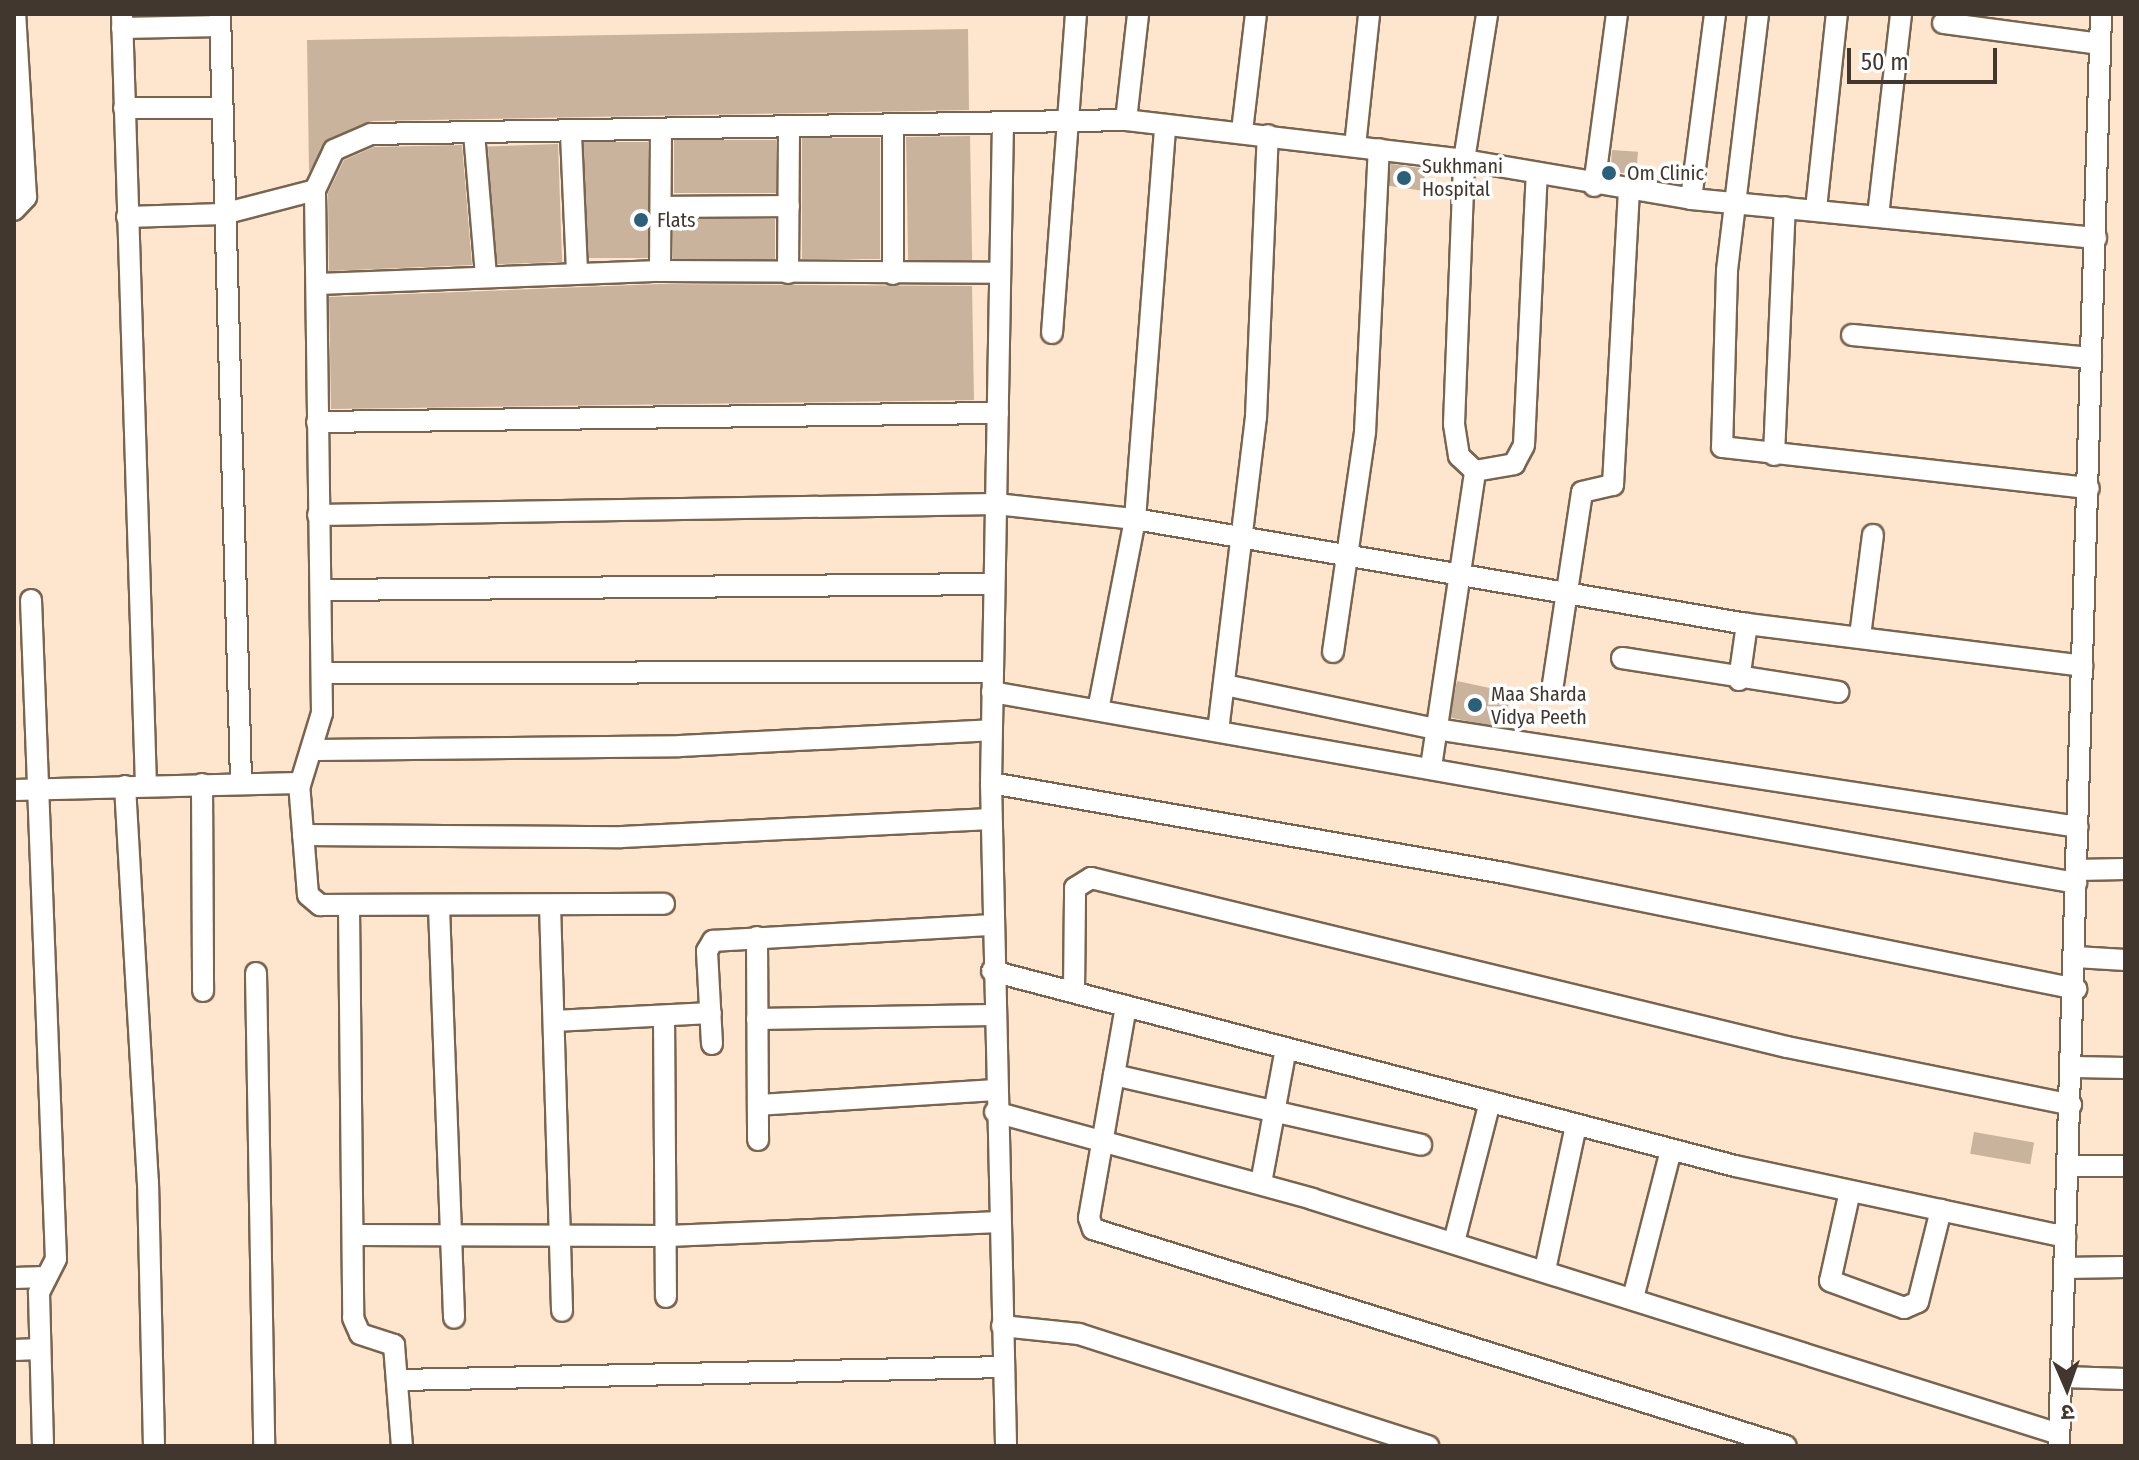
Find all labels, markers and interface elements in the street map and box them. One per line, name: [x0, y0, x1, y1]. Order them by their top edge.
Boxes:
scale bar: [1851, 32, 2001, 82]
text: 50 m: [1861, 48, 1909, 76]
place label: Sukhmani Hospital: [1422, 154, 1503, 201]
place label: Om Clinic: [1627, 161, 1704, 185]
marker: Om Clinic: [1598, 162, 1620, 184]
marker: Sukhmani Hospital: [1393, 167, 1415, 189]
place label: Flats: [657, 208, 696, 232]
marker: Flats: [632, 211, 650, 229]
place label: Maa Sharda Vidya Peeth: [1491, 682, 1587, 729]
marker: Maa Sharda Vidya Peeth: [1466, 696, 1484, 714]
north arrow: [2027, 1348, 2107, 1428]
text: उ: [2061, 1399, 2075, 1426]

